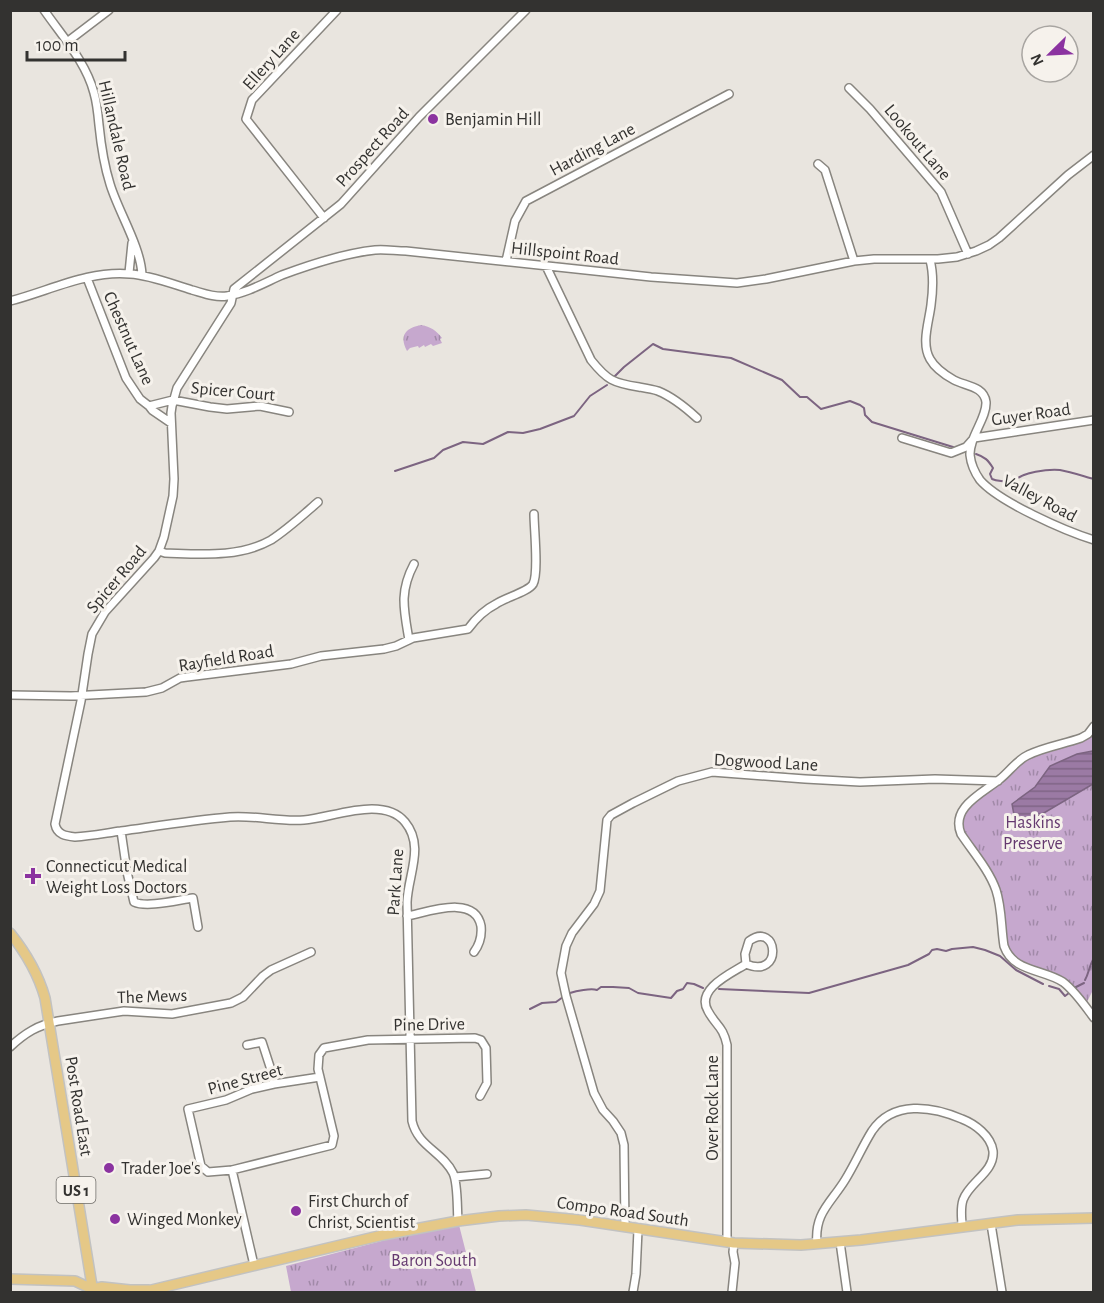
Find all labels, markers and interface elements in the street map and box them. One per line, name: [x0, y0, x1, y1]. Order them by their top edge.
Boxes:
scale bar: [27, 24, 124, 62]
north arrow: [1020, 24, 1080, 84]
street label: Ellery Lane: [240, 26, 304, 94]
text: 100 m: [36, 37, 79, 55]
text: N: [1028, 51, 1047, 68]
street label: Hillandale Road: [95, 79, 137, 192]
street label: Lookout Lane: [881, 101, 954, 184]
street label: Prospect Road: [333, 105, 413, 191]
place label: Benjamin Hill: [445, 111, 542, 129]
marker: Benjamin Hill: [426, 112, 440, 126]
street label: Harding Lane: [547, 120, 638, 180]
street label: Hillspoint Road: [510, 239, 620, 269]
street label: Chestnut Lane: [100, 289, 157, 388]
street label: Spicer Court: [190, 379, 276, 405]
street label: Guyer Road: [990, 401, 1072, 429]
street label: Valley Road: [999, 472, 1080, 526]
street label: Spicer Road: [84, 543, 150, 617]
street label: Rayfield Road: [177, 643, 275, 675]
street label: Dogwood Lane: [713, 751, 818, 775]
park label: Haskins Preserve: [1003, 814, 1063, 853]
street label: Park Lane: [385, 848, 407, 916]
place label: Connecticut Medical Weight Loss Doctors: [46, 858, 188, 897]
marker: Connecticut Medical Weight Loss Doctors: [24, 867, 42, 885]
street label: The Mews: [117, 987, 187, 1007]
street label: Pine Drive: [393, 1015, 465, 1035]
street label: Post Road East: [61, 1055, 95, 1158]
street label: Over Rock Lane: [704, 1055, 722, 1161]
street label: Pine Street: [206, 1061, 285, 1099]
place label: Trader Joe's: [121, 1160, 201, 1178]
marker: Trader Joe's: [102, 1161, 116, 1175]
road number: US 1: [56, 1177, 96, 1203]
place label: First Church of Christ, Scientist: [308, 1193, 415, 1232]
street label: Compo Road South: [556, 1194, 690, 1230]
marker: First Church of Christ, Scientist: [289, 1204, 303, 1218]
place label: Winged Monkey: [127, 1211, 242, 1229]
marker: Winged Monkey: [108, 1212, 122, 1226]
park label: Baron South: [391, 1252, 477, 1270]

